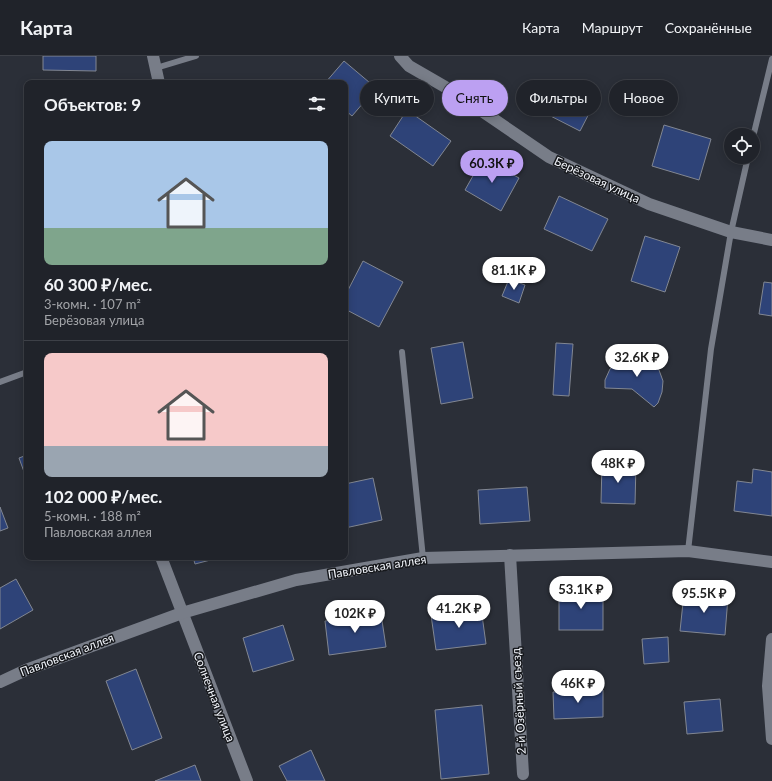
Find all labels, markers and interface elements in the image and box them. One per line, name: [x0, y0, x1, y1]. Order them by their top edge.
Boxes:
text: Карта: [20, 16, 73, 39]
text: Карта: [522, 19, 560, 36]
text: Маршрут: [582, 19, 643, 36]
text: Сохранённые: [665, 19, 752, 36]
chip: Купить: [360, 80, 434, 116]
chip: Снять: [442, 80, 508, 116]
chip: Фильтры: [516, 80, 601, 116]
chip: Новое: [609, 80, 678, 116]
icon: filters: [306, 93, 328, 115]
text: Объектов: 9: [44, 94, 141, 115]
map controls: [724, 128, 760, 164]
button: locate: [724, 128, 760, 164]
pin: 60.3K ₽: [455, 150, 529, 184]
street label: Берёзовая улица: [552, 153, 642, 206]
text: 60.3K ₽: [469, 155, 515, 171]
icon: home: [150, 167, 222, 239]
pin: 81.1K ₽: [477, 257, 551, 291]
text: 81.1K ₽: [491, 262, 537, 278]
text: 60 300 ₽/мес.: [44, 274, 152, 295]
text: 3-комн. · 107 m²: [44, 296, 141, 312]
text: Берёзовая улица: [44, 312, 144, 328]
pin: 32.6K ₽: [600, 344, 674, 378]
text: 32.6K ₽: [614, 349, 660, 365]
icon: home: [150, 379, 222, 451]
pin: 48K ₽: [590, 450, 646, 484]
text: 48K ₽: [601, 455, 635, 471]
text: 102 000 ₽/мес.: [44, 486, 162, 507]
text: 5-комн. · 188 m²: [44, 508, 141, 524]
text: Павловская аллея: [44, 524, 152, 540]
street label: Павловская аллея: [327, 551, 427, 582]
pin: 53.1K ₽: [544, 576, 618, 610]
pin: 95.5K ₽: [667, 580, 741, 614]
text: 53.1K ₽: [558, 581, 604, 597]
text: 95.5K ₽: [681, 585, 727, 601]
pin: 41.2K ₽: [422, 595, 496, 629]
pin: 102K ₽: [322, 600, 388, 634]
text: 41.2K ₽: [436, 600, 482, 616]
text: 102K ₽: [334, 605, 376, 621]
street label: Павловская аллея: [18, 630, 116, 679]
street label: 2-й Озёрный съезд: [508, 647, 529, 755]
street label: Солнечная улица: [190, 650, 239, 744]
pin: 46K ₽: [550, 670, 606, 704]
text: 46K ₽: [561, 675, 595, 691]

